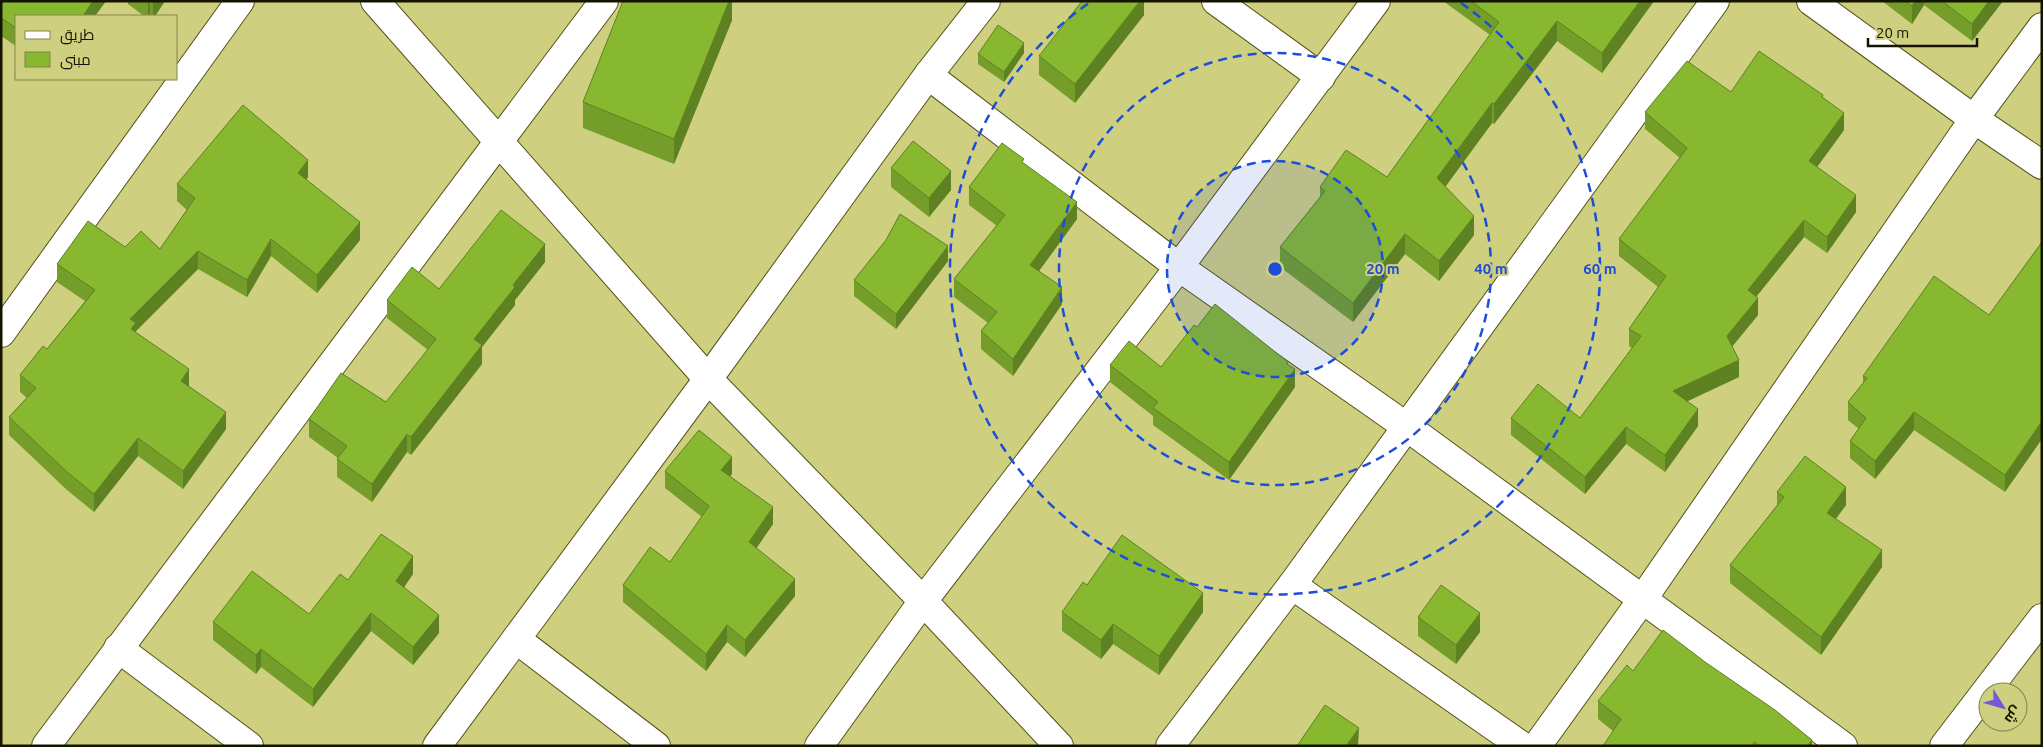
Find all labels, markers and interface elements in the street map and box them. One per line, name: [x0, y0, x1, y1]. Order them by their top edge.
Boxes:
legend: [15, 15, 178, 80]
scale bar: [1868, 15, 1977, 47]
text: 20 m: [1876, 24, 1909, 41]
text: طريق: [60, 26, 94, 45]
text: مبنى: [60, 51, 91, 70]
centre of rings: [1266, 260, 1284, 278]
text: 20 m: [1366, 260, 1400, 277]
text: 40 m: [1474, 260, 1508, 277]
text: 60 m: [1583, 260, 1617, 277]
north arrow: [1978, 682, 2028, 732]
text: ش: [2001, 702, 2025, 727]

